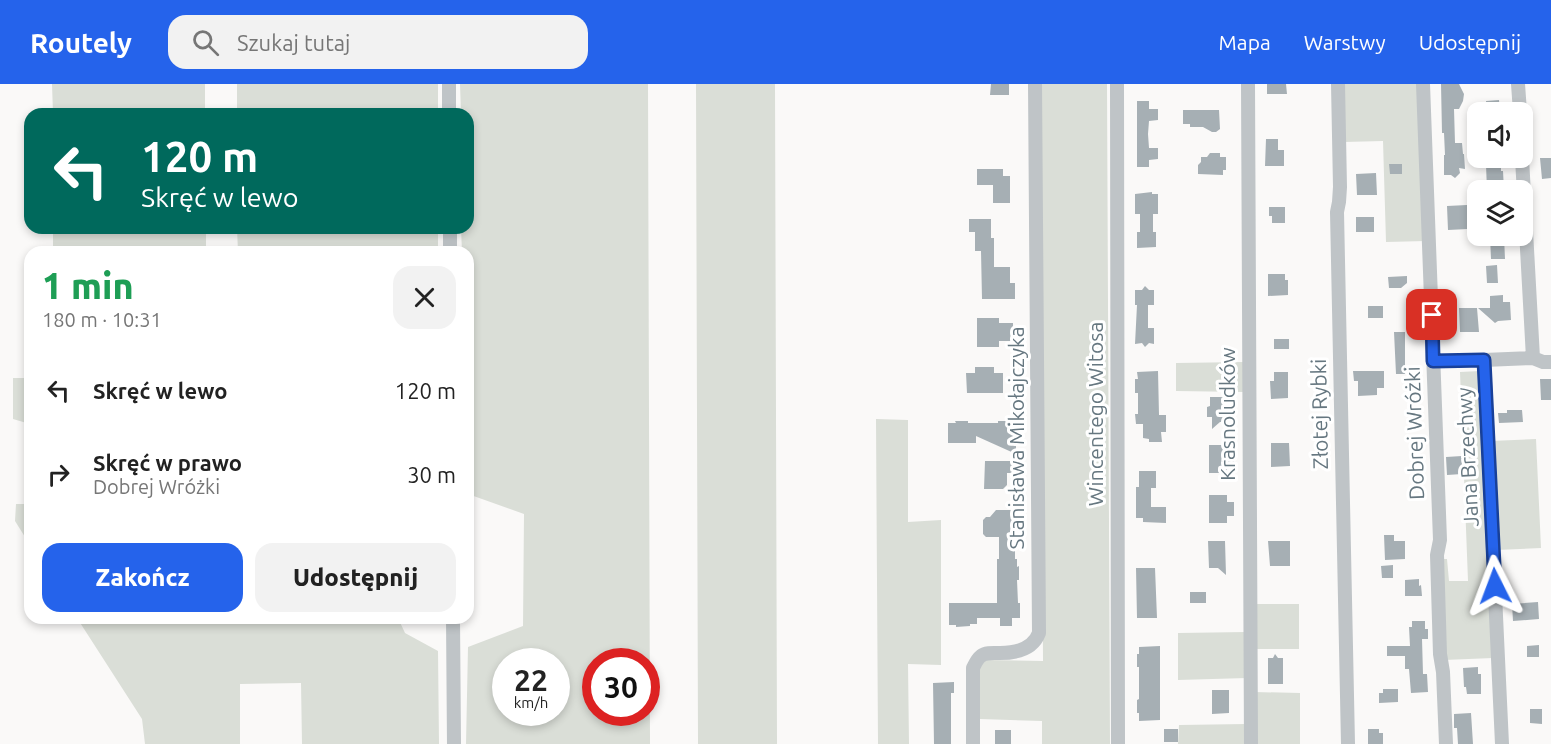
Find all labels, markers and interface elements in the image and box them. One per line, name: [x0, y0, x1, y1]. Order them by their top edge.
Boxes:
search box: [168, 15, 588, 69]
icon: search: [189, 26, 222, 59]
text: Routely: [30, 27, 132, 58]
text: Szukaj tutaj: [237, 30, 350, 55]
text: Mapa: [1219, 30, 1271, 54]
text: Warstwy: [1304, 30, 1386, 54]
text: Udostępnij: [1419, 30, 1521, 54]
map controls: [1467, 102, 1533, 246]
button: sound: [1467, 102, 1533, 168]
icon: left: [42, 132, 120, 210]
text: 120 m: [141, 133, 258, 180]
button: layers: [1467, 180, 1533, 246]
text: Skręć w lewo: [141, 182, 298, 212]
text: 1 min: [42, 265, 134, 306]
button: close: [393, 266, 456, 329]
pin: [1406, 289, 1457, 340]
icon: arrive: [1415, 298, 1448, 331]
text: 180 m · 10:31: [42, 308, 162, 331]
street label: Wincentego Witosa: [1083, 322, 1107, 506]
street label: Stanisława Mikołajczyka: [1004, 327, 1028, 549]
street label: Krasnoludków: [1215, 347, 1239, 481]
street label: Złotej Rybki: [1306, 358, 1332, 470]
street label: Dobrej Wróżki: [1400, 366, 1428, 500]
icon: left: [42, 374, 75, 407]
text: Skręć w lewo: [93, 378, 227, 403]
text: 120 m: [395, 378, 456, 403]
street label: Jana Brzechwy: [1451, 387, 1483, 527]
text: Skręć w prawo: [93, 450, 242, 475]
icon: right: [42, 458, 75, 491]
text: 30 m: [407, 462, 456, 487]
text: Dobrej Wróżki: [93, 475, 220, 498]
button: Zakończ: [42, 543, 243, 612]
button: Udostępnij: [255, 543, 456, 612]
position arrow: [1463, 554, 1527, 618]
speed limit sign: 30: [582, 648, 660, 726]
text: 22: [514, 663, 548, 697]
text: km/h: [514, 694, 548, 711]

